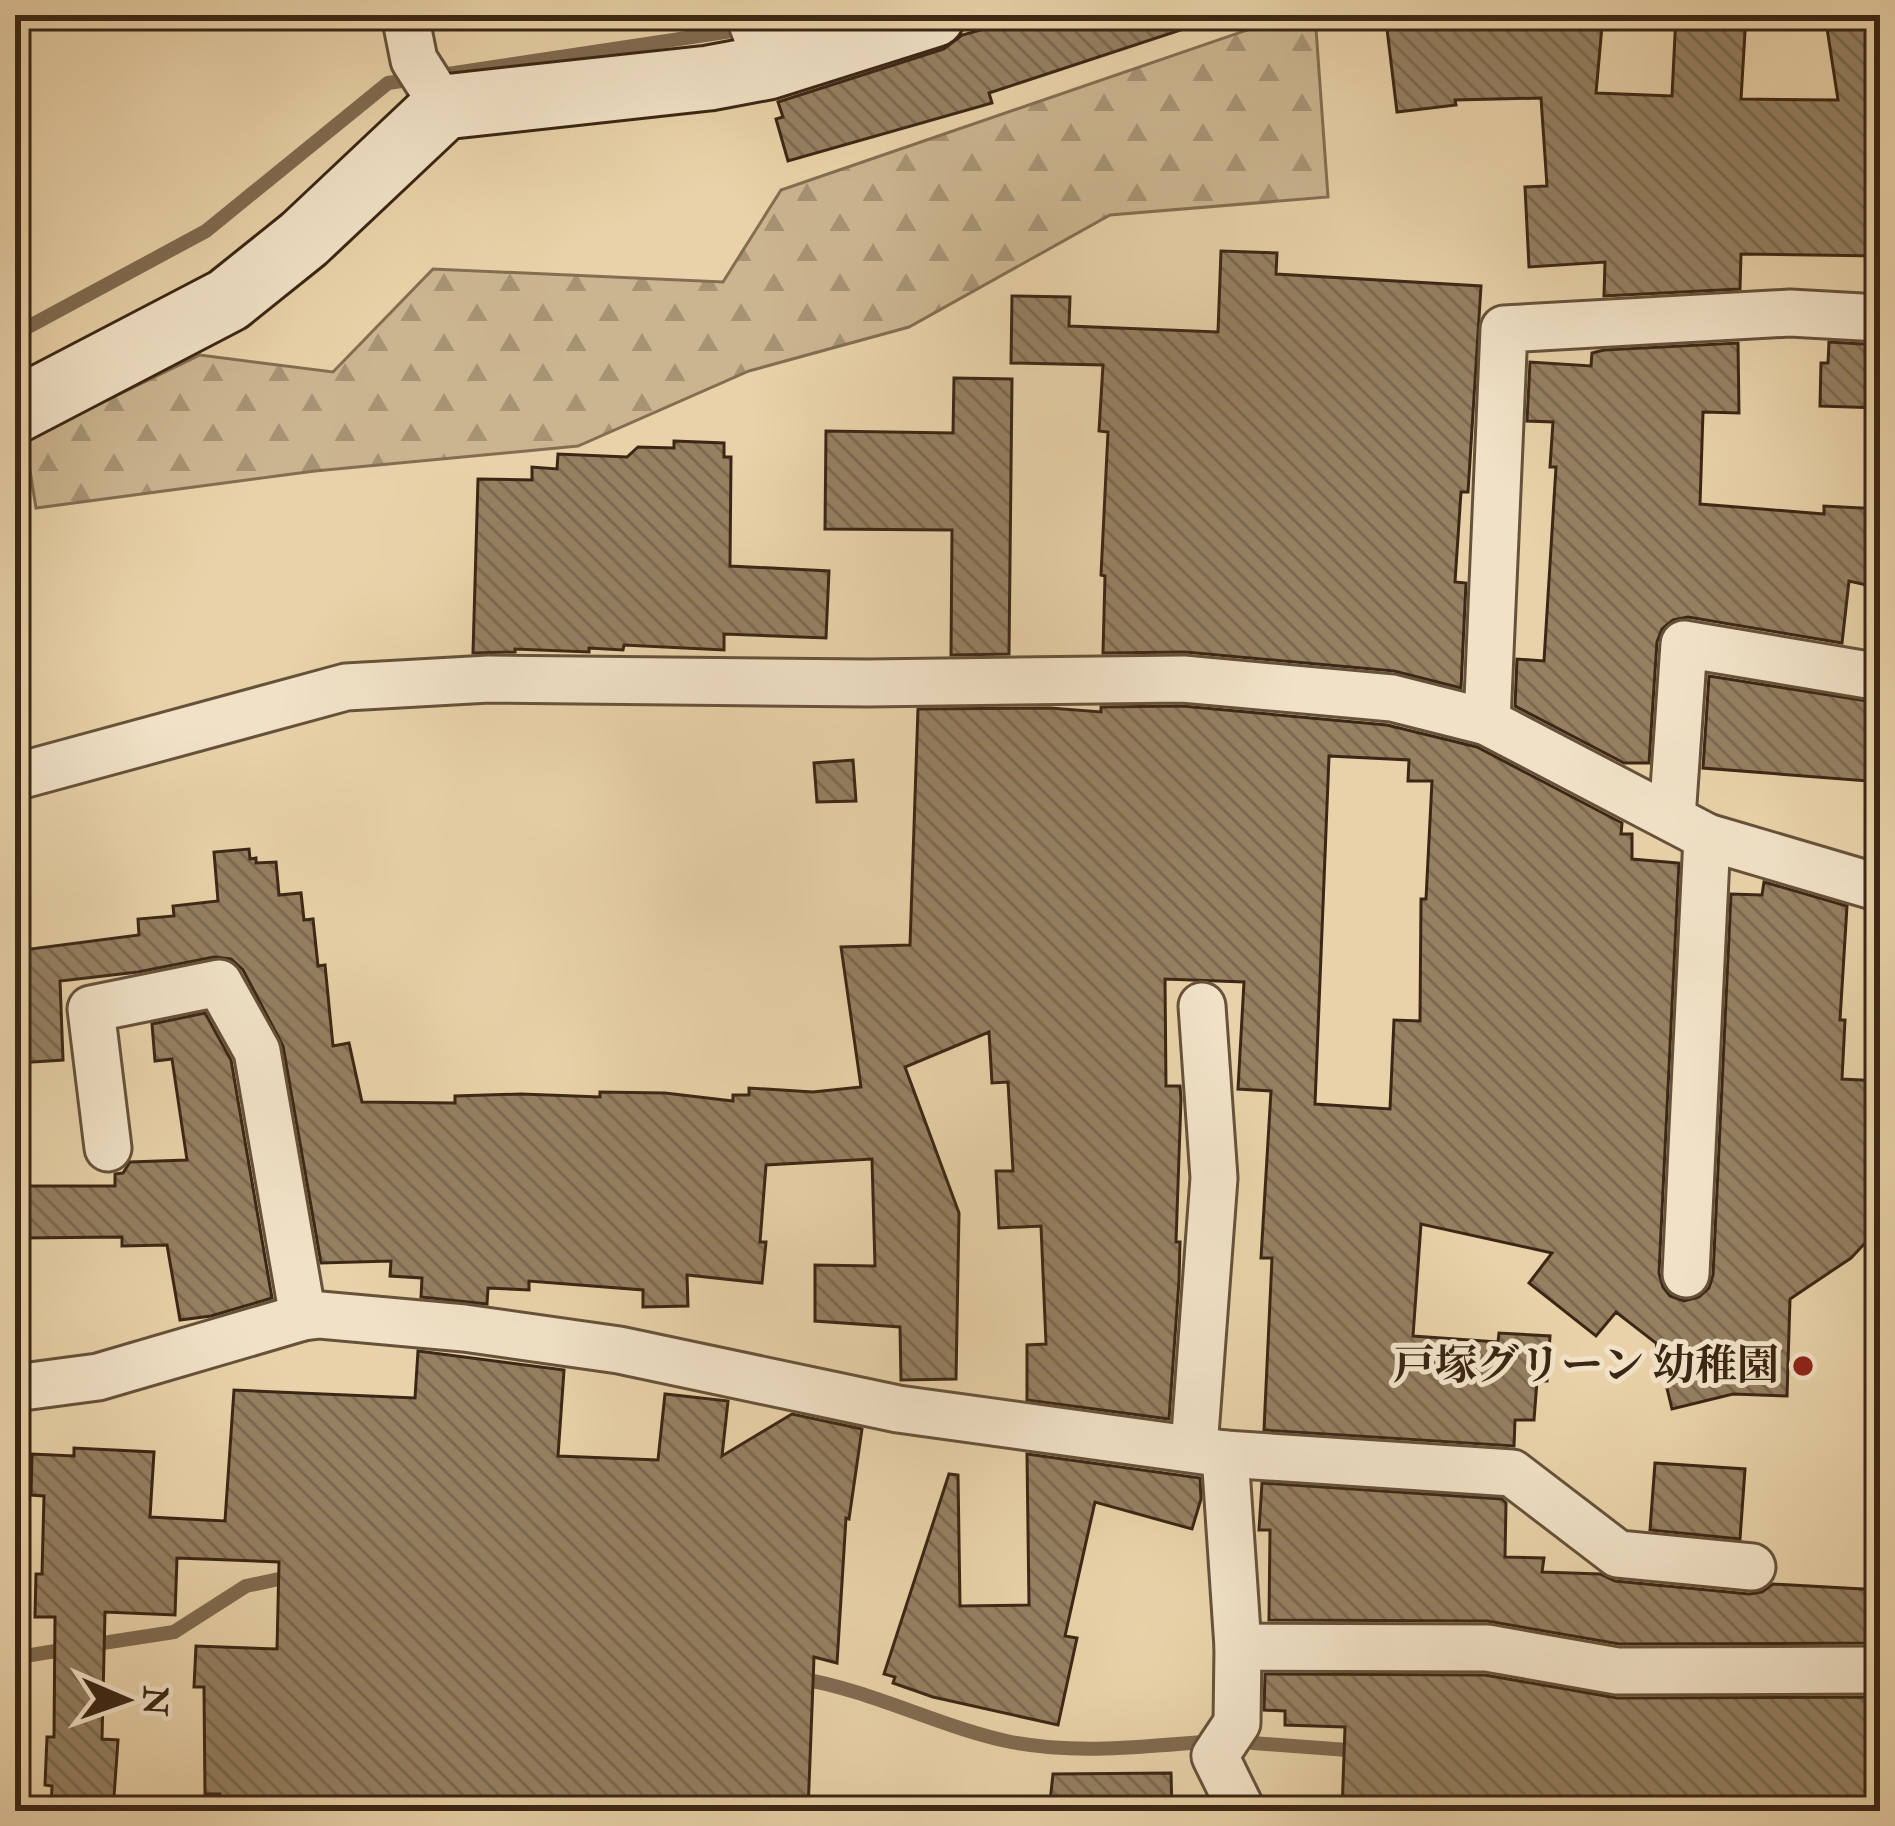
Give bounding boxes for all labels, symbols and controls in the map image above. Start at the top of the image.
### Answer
place label: 戸塚グリーン 幼稚園 [1393,1340,1779,1392]
marker: 戸塚グリーン 幼稚園 [1790,1353,1816,1379]
north arrow [66,1640,186,1760]
text: N [133,1685,176,1717]

